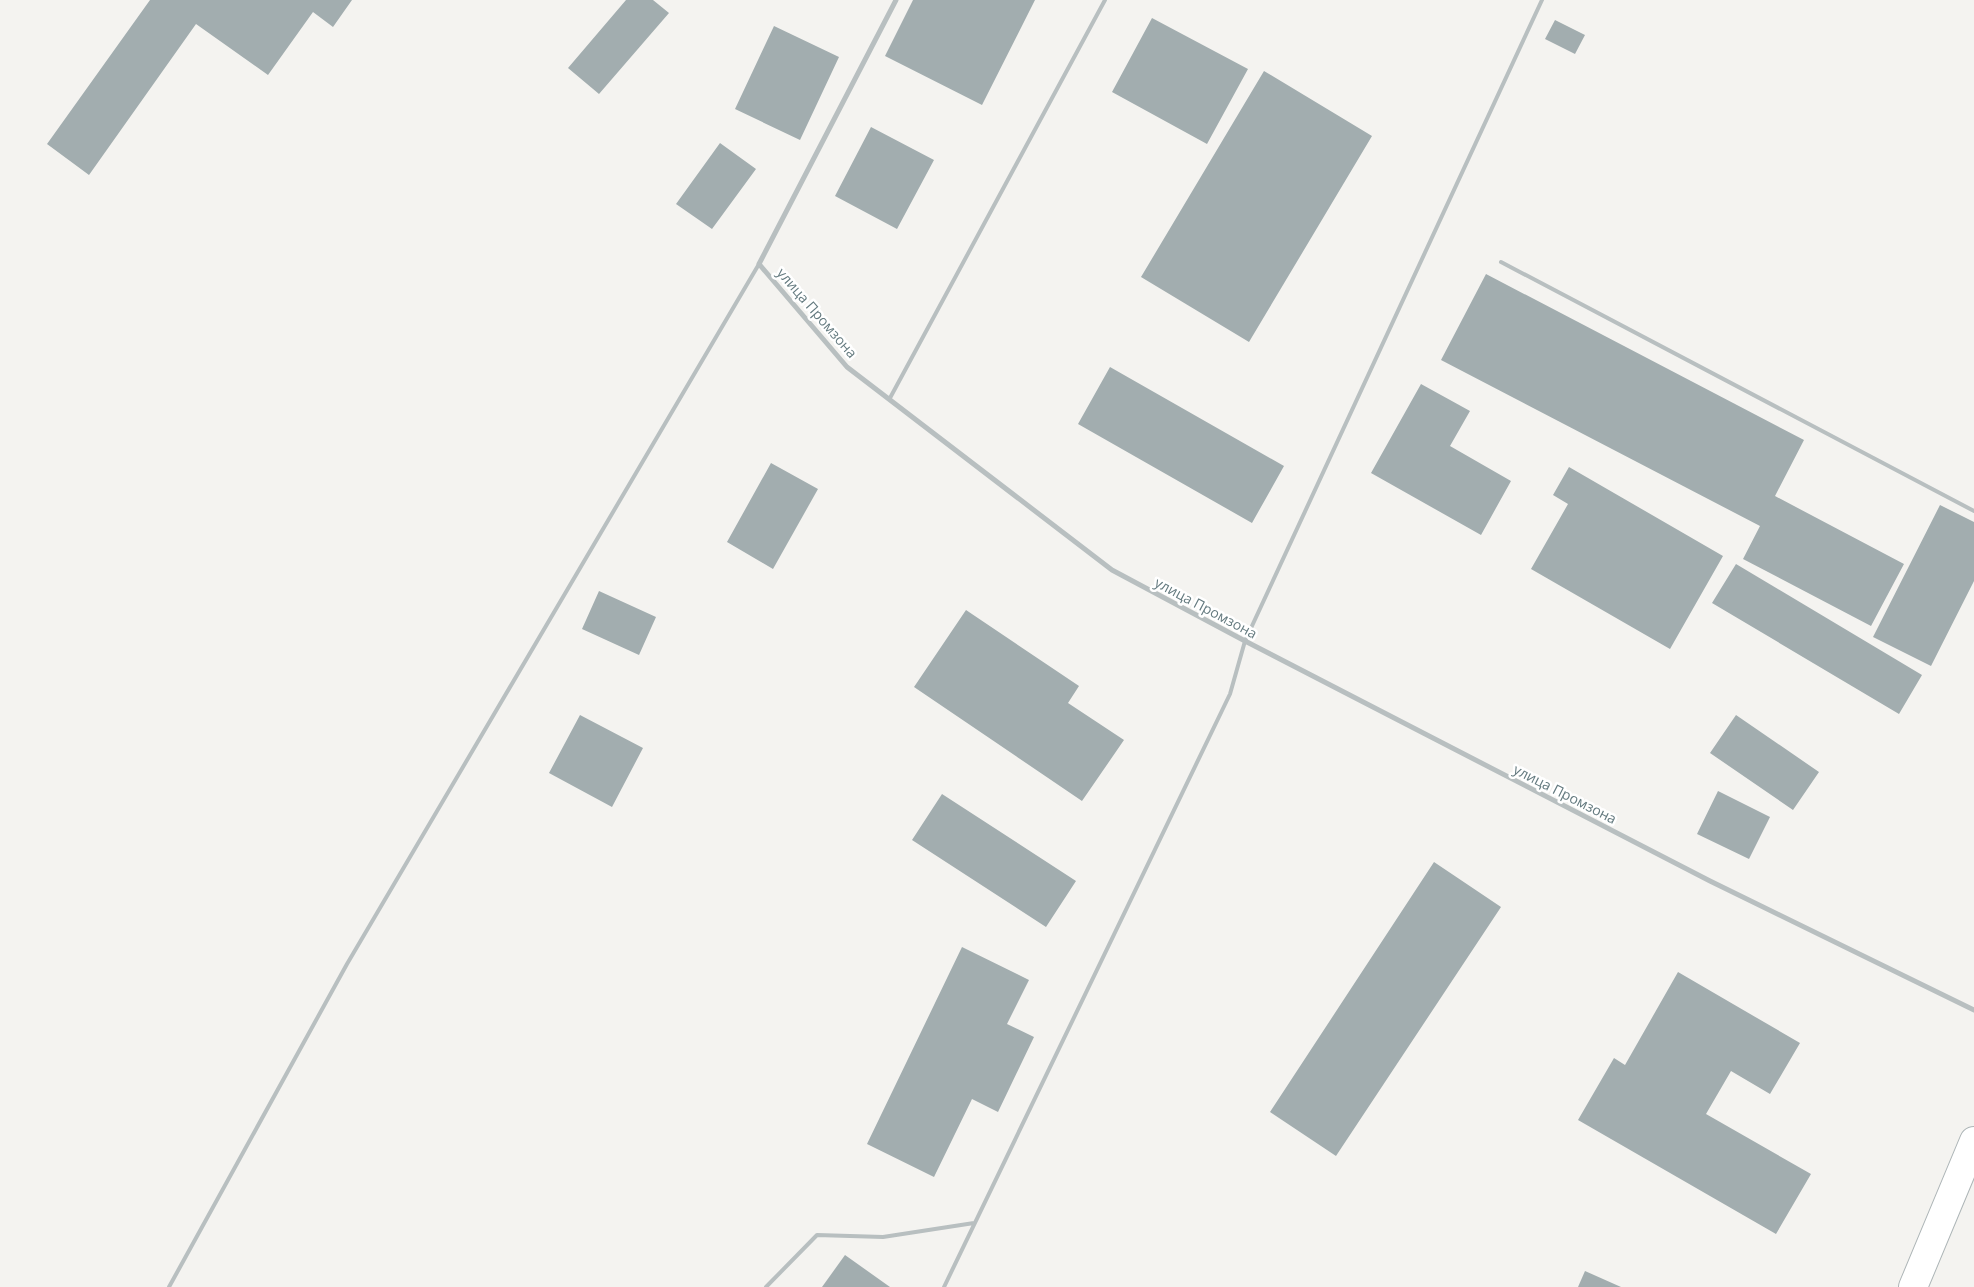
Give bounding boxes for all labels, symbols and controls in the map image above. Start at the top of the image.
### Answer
street label: улица Промзона [773,264,862,362]
street label: улица Промзона [1152,573,1261,643]
street label: улица Промзона [1510,759,1620,828]

